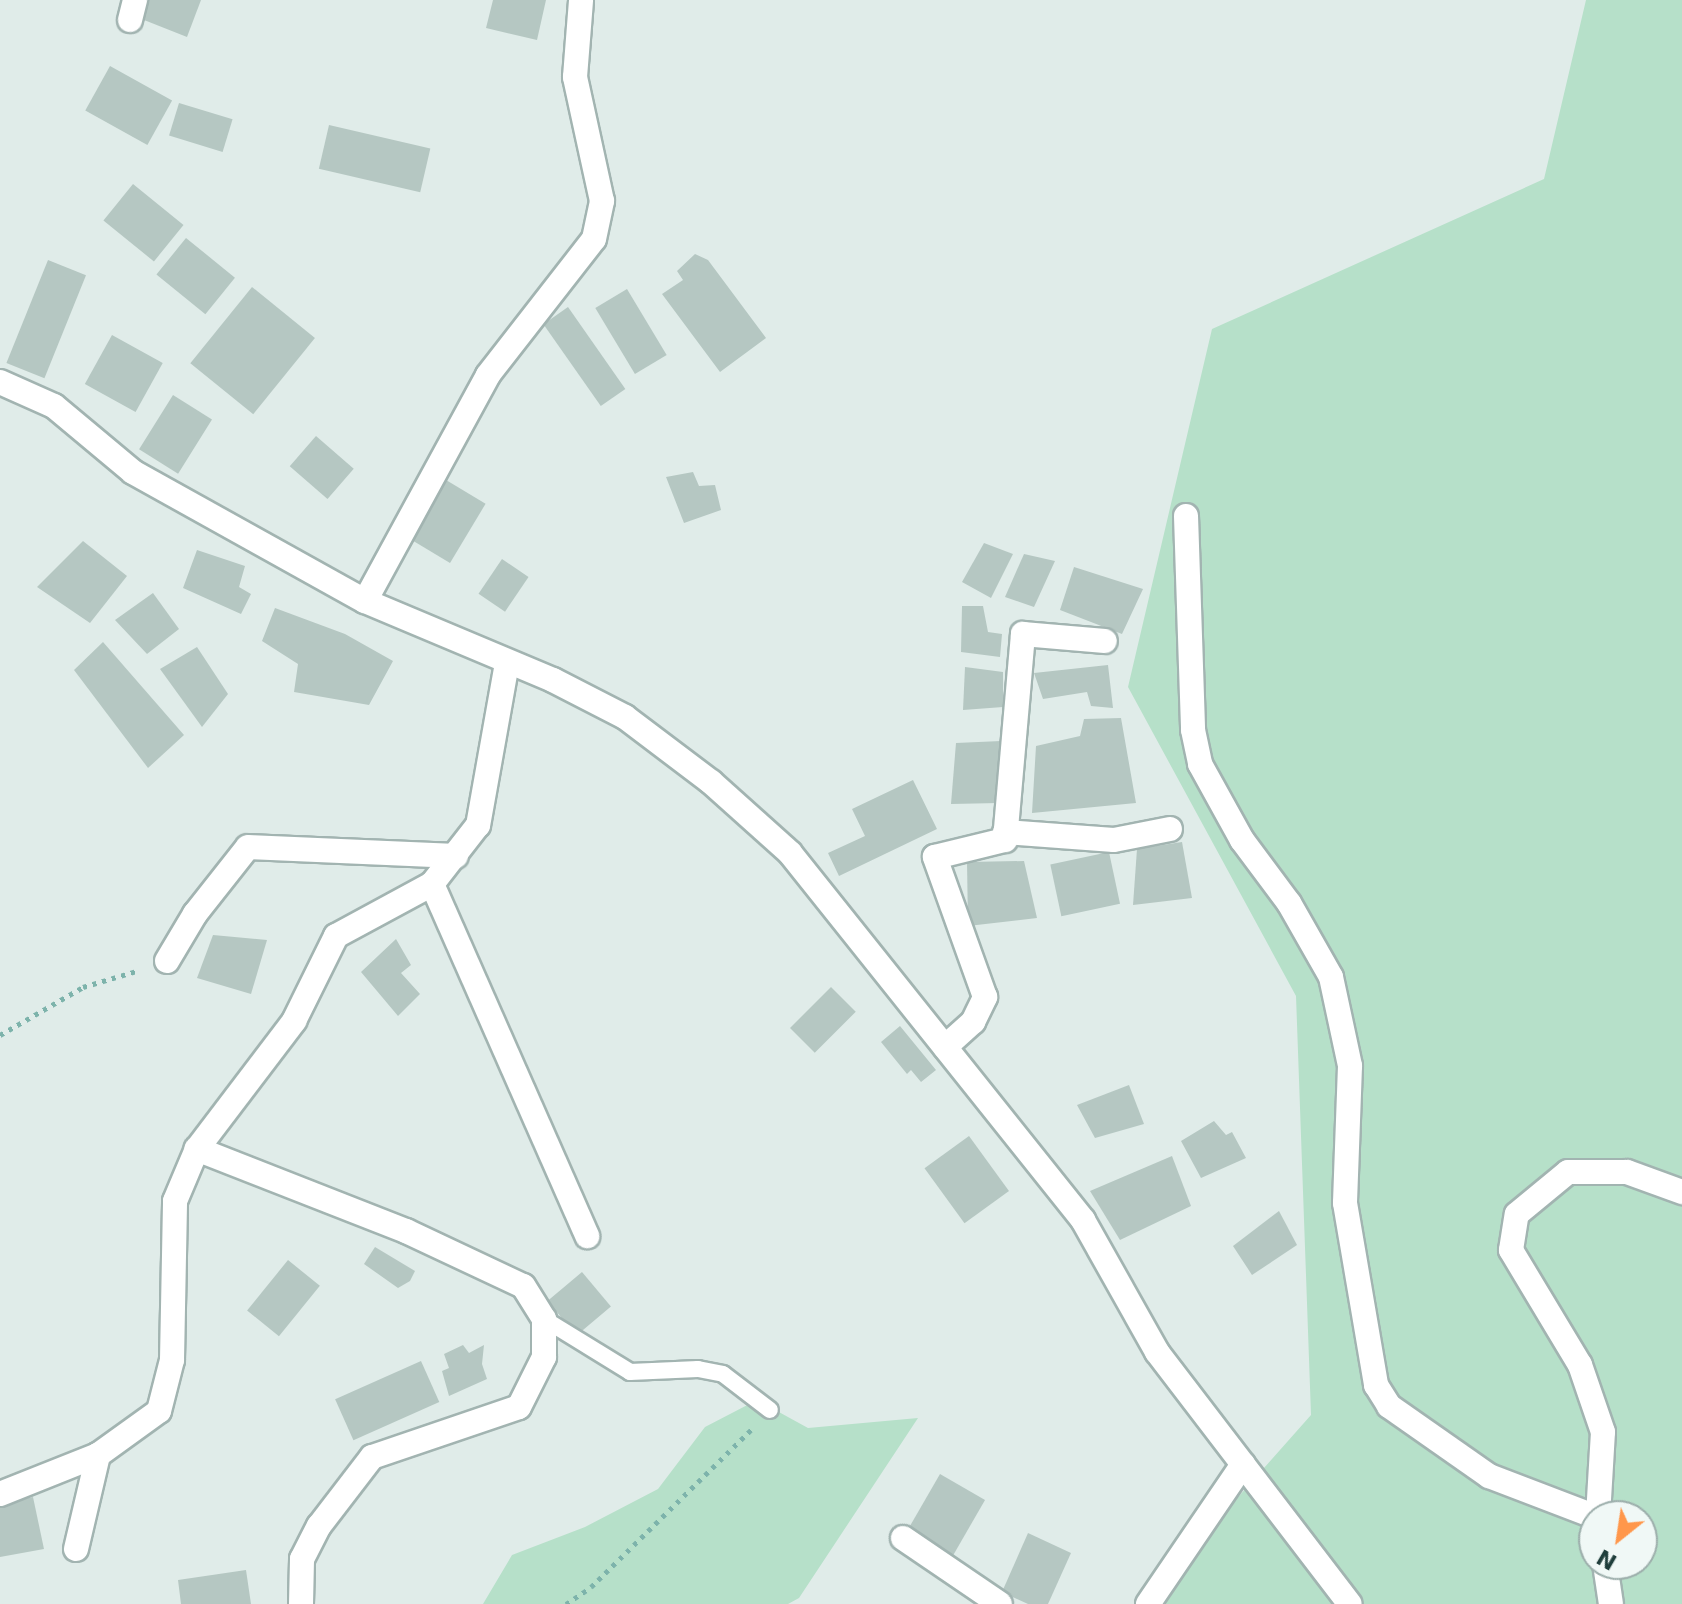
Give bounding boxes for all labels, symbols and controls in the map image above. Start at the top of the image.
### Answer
north arrow [1578,1500,1658,1580]
text: N [1593,1544,1621,1575]

